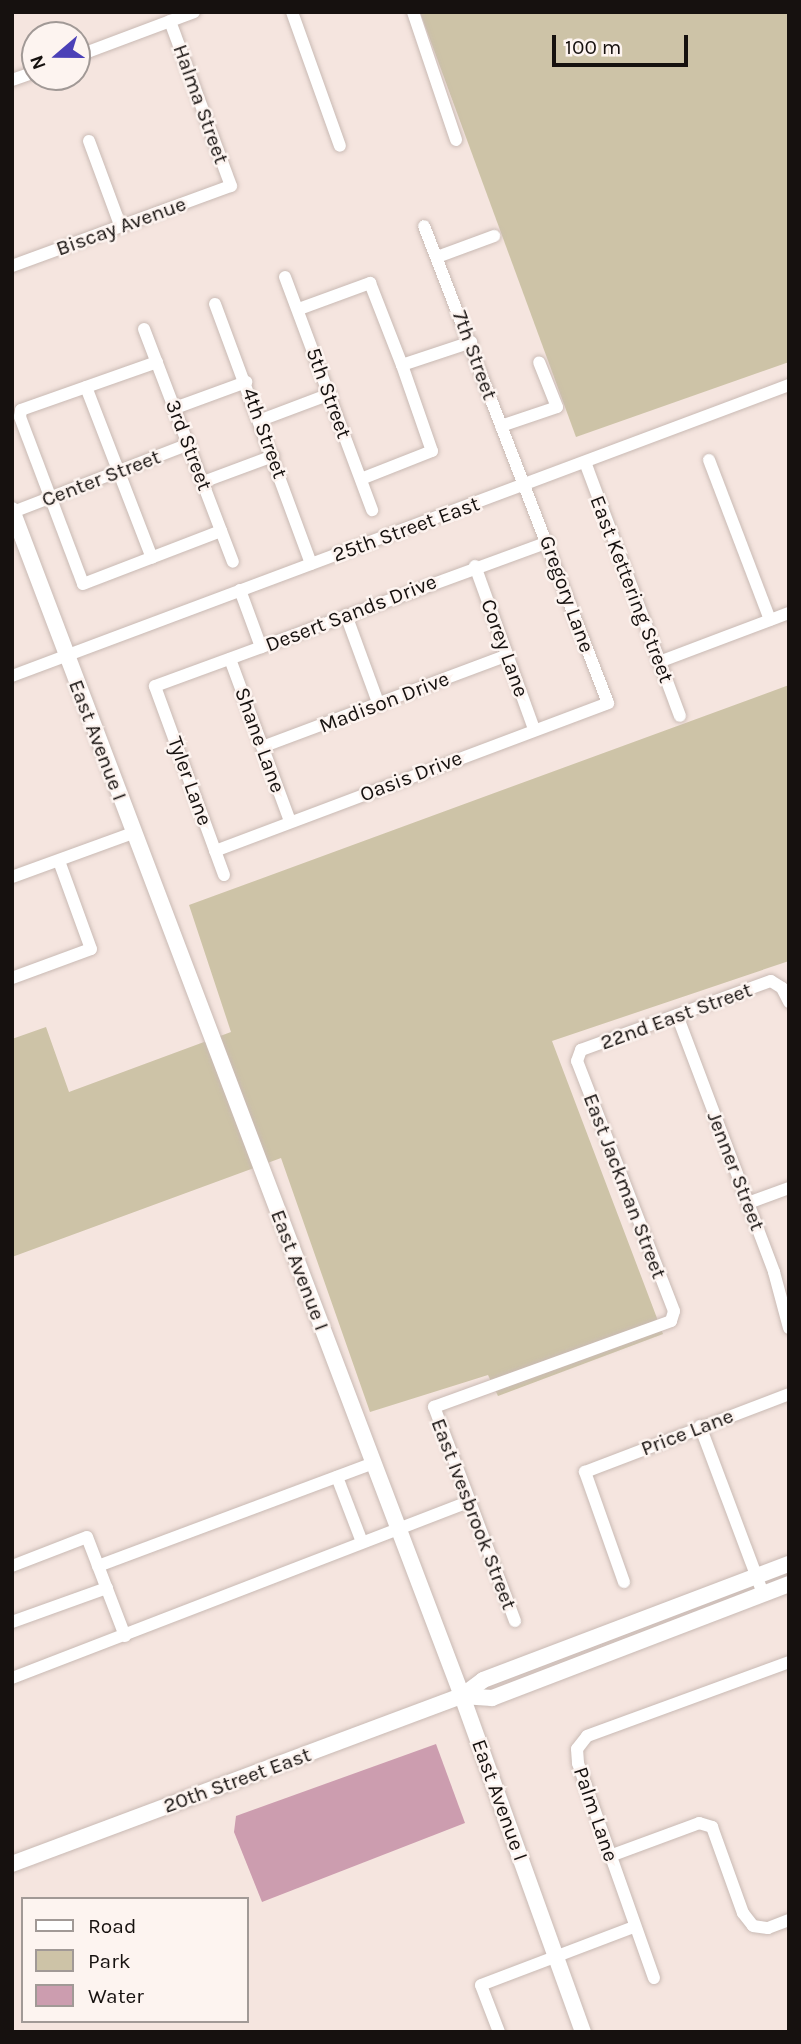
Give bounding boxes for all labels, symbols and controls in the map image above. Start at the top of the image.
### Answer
north arrow [21,21,91,91]
scale bar [556,21,692,65]
text: 100 m [565,35,622,59]
street label: Halma Street [168,41,234,167]
text: N [25,52,51,73]
street label: Biscay Avenue [53,191,189,261]
street label: 7th Street [447,307,503,403]
street label: 5th Street [301,344,357,442]
street label: 4th Street [237,384,293,482]
street label: 3rd Street [160,396,218,494]
street label: Center Street [38,444,164,512]
street label: 25th Street East [329,491,483,567]
street label: East Kettering Street [585,492,679,686]
street label: Gregory Lane [534,532,600,656]
street label: Desert Sands Drive [262,569,440,657]
street label: Corey Lane [476,596,534,700]
street label: Madison Drive [315,666,453,738]
street label: East Avenue I [63,676,133,804]
street label: Shane Lane [229,684,291,796]
street label: Tyler Lane [162,733,218,829]
street label: Oasis Drive [356,745,466,807]
street label: 22nd East Street [597,977,755,1055]
street label: East Jackman Street [578,1090,672,1282]
street label: Jenner Street [702,1108,770,1234]
street label: East Avenue I [265,1206,335,1334]
street label: Price Lane [637,1403,737,1461]
street label: East Ivesbrook Street [426,1415,522,1613]
street label: East Avenue I [466,1736,534,1864]
street label: 20th Street East [160,1742,314,1818]
street label: Palm Lane [568,1763,624,1865]
legend [21,1897,248,2023]
text: Road [88,1914,136,1938]
text: Park [88,1949,131,1973]
text: Water [88,1984,144,2008]

